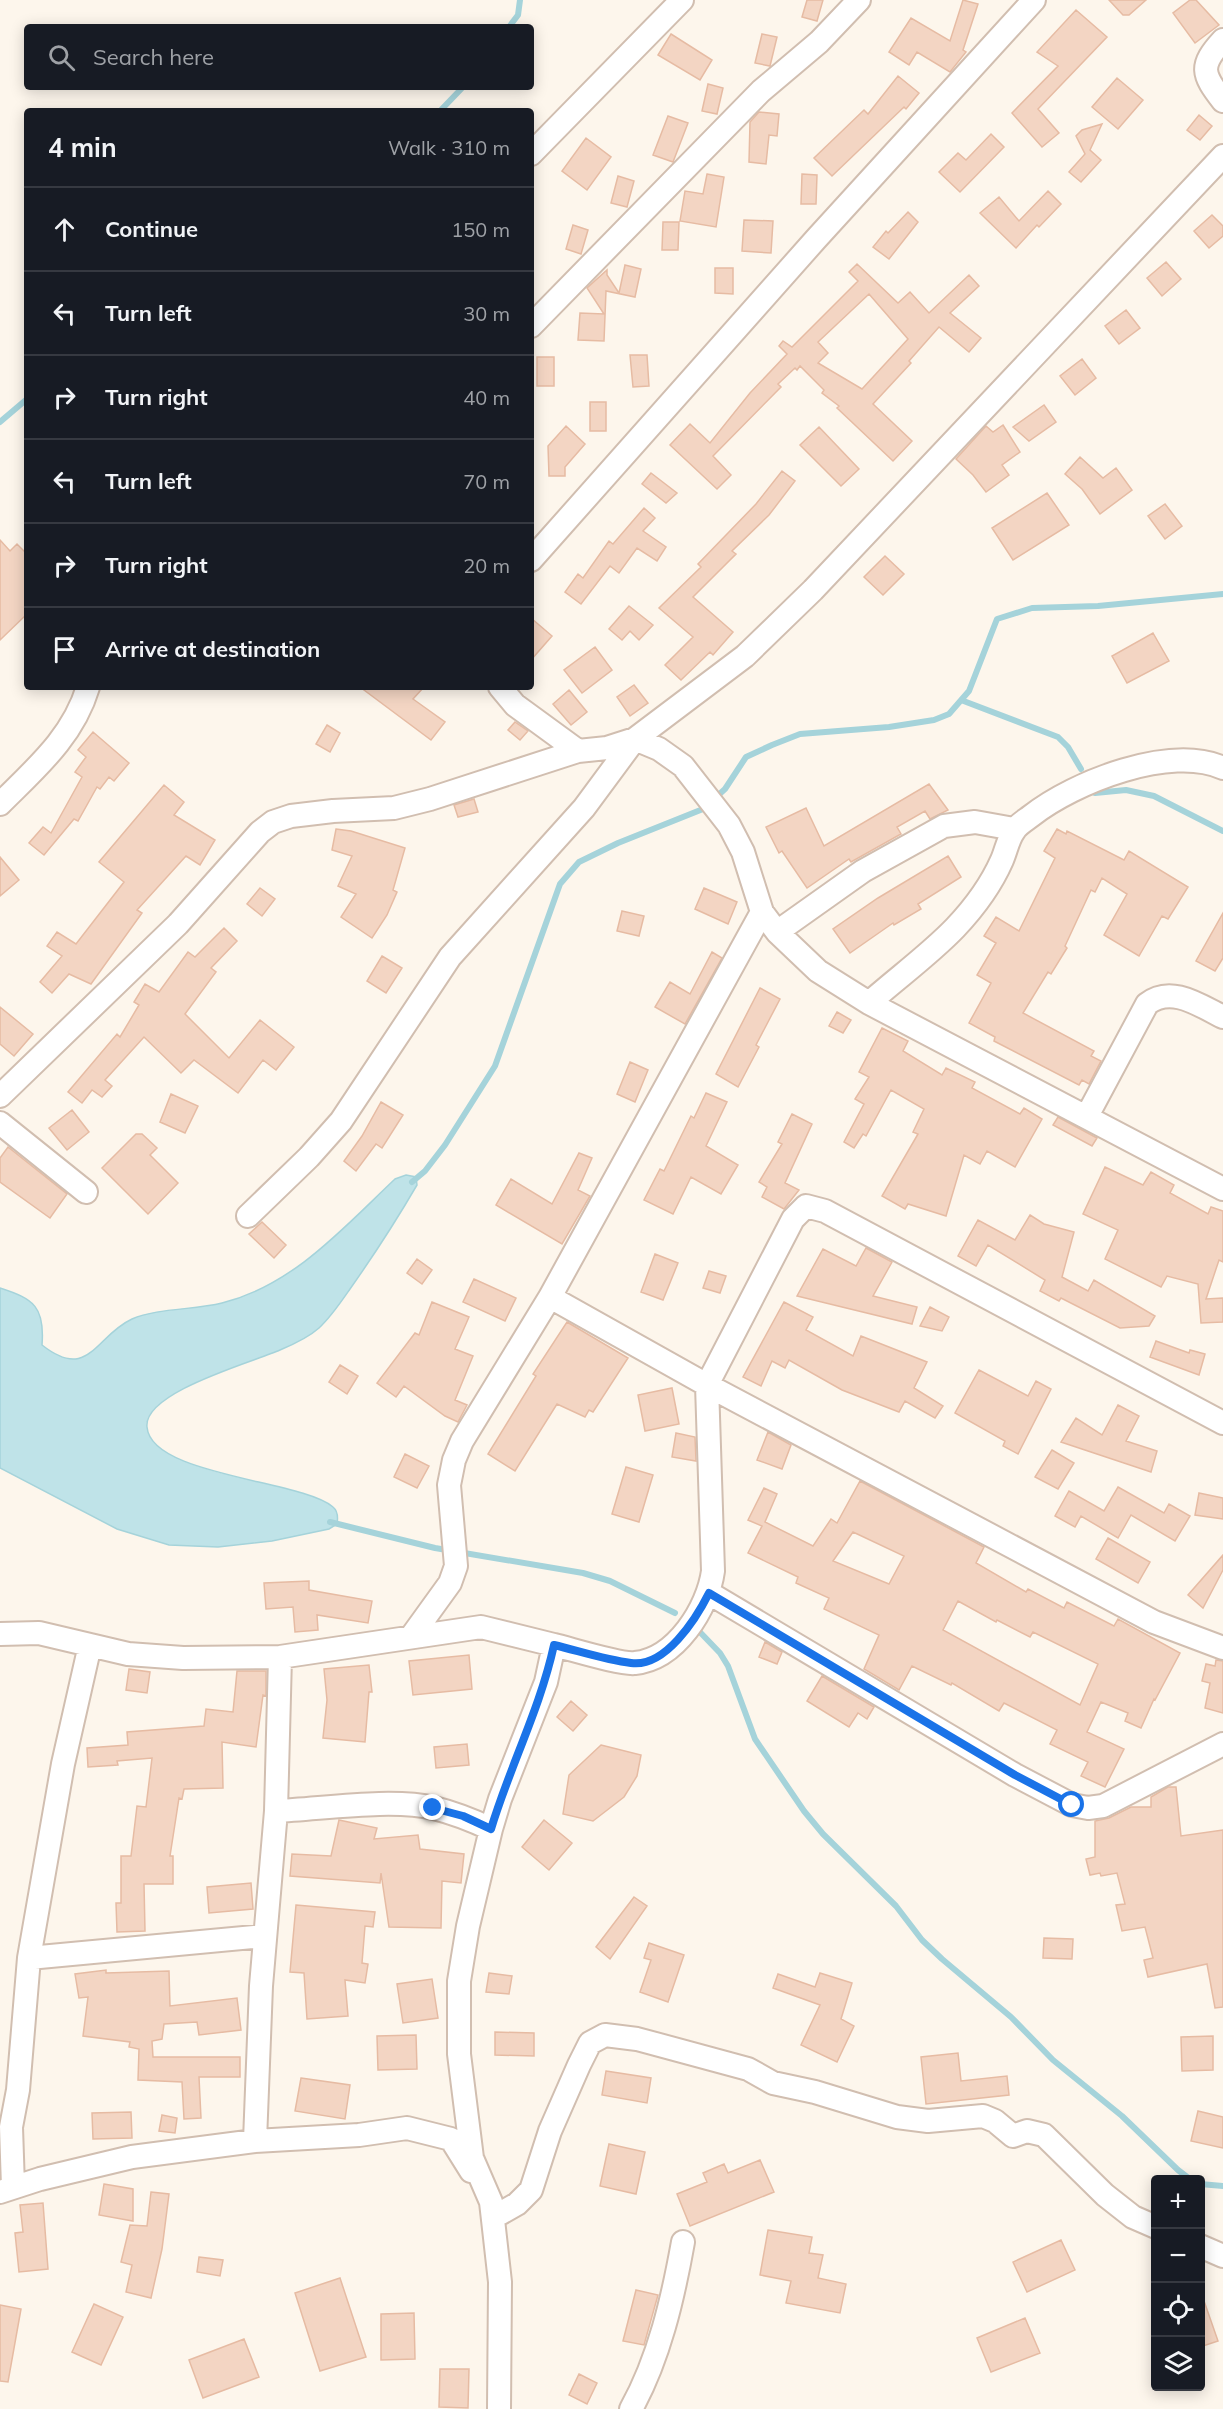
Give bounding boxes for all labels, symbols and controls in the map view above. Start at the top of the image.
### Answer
search box [24,24,534,90]
icon: search [45,41,78,74]
text: Search here [93,43,214,71]
text: 4 min [48,131,117,164]
text: Walk · 310 m [388,135,510,160]
icon: ahead [48,213,81,246]
text: Continue [105,215,198,243]
text: 150 m [451,217,510,242]
icon: left [48,297,81,330]
text: Turn left [105,299,192,327]
text: 30 m [463,301,510,326]
icon: right [48,381,81,414]
text: Turn right [105,383,208,411]
text: 40 m [463,385,510,410]
icon: left [48,465,81,498]
text: Turn left [105,467,192,495]
text: 70 m [463,469,510,494]
icon: right [48,549,81,582]
text: Turn right [105,551,208,579]
text: 20 m [463,553,510,578]
icon: arrive [48,633,81,666]
text: Arrive at destination [105,635,320,663]
route start [1058,1791,1084,1817]
route end [419,1794,445,1820]
map controls [1151,2175,1205,2391]
button: + [1151,2175,1205,2229]
button: − [1151,2229,1205,2283]
button: locate [1151,2283,1205,2337]
button: layers [1151,2337,1205,2391]

